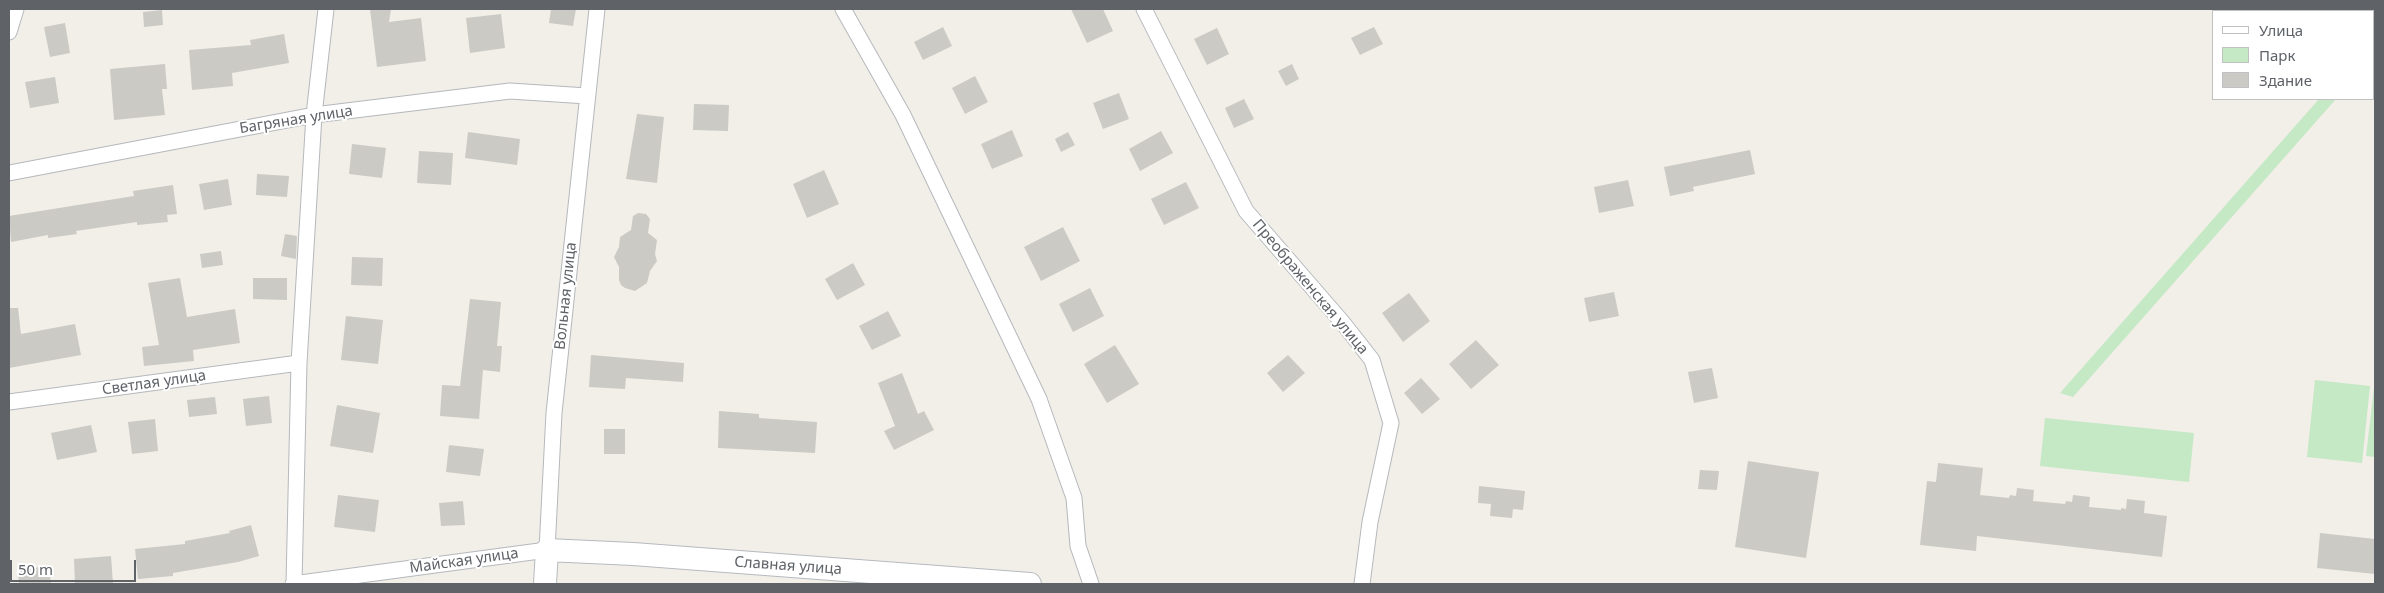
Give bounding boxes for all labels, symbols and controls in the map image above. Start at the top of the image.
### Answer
legend [2212,10,2374,100]
text: Улица [2259,20,2303,40]
text: Парк [2259,45,2295,65]
text: Здание [2259,70,2312,90]
street label: Багряная улица [238,102,354,138]
street label: Преображенская улица [1248,216,1372,358]
street label: Вольная улица [551,241,581,351]
street label: Светлая улица [101,367,207,399]
street label: Майская улица [408,544,520,578]
scale bar [12,550,139,582]
street label: Славная улица [734,553,842,579]
text: 50 m [18,559,53,579]

